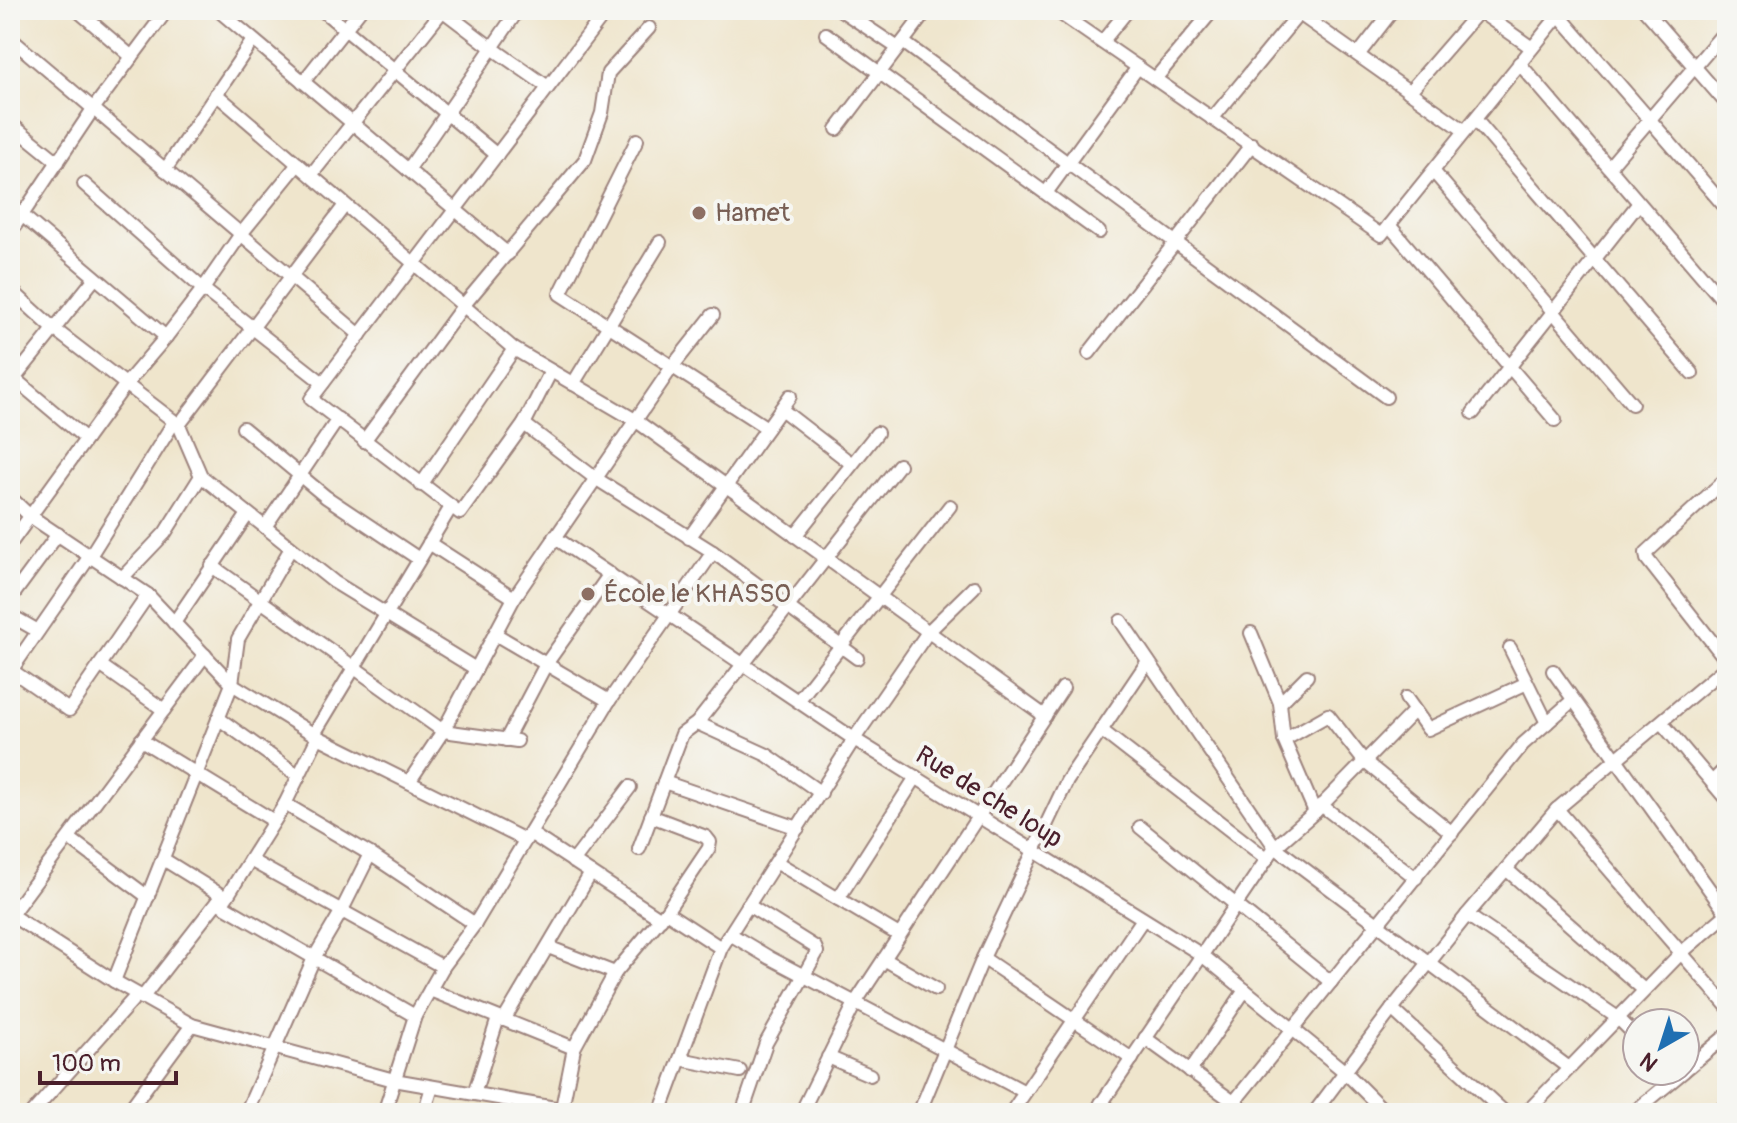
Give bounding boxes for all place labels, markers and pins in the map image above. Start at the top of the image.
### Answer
place label: Hamet [715,197,790,229]
marker: Hamet [690,204,708,222]
place label: École le KHASSO [604,578,791,610]
marker: École le KHASSO [579,585,597,603]

